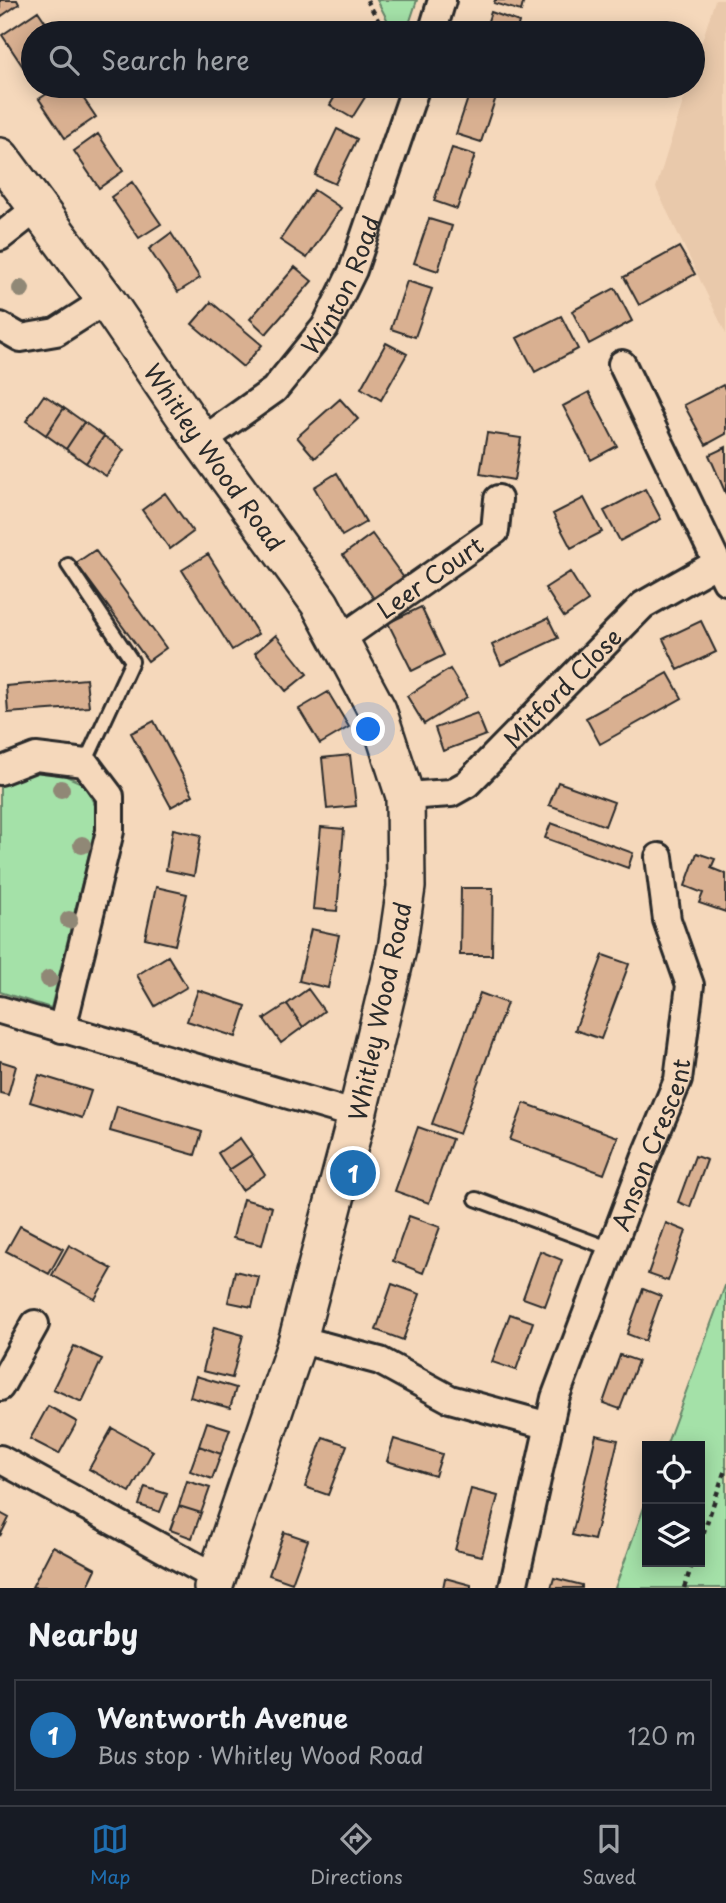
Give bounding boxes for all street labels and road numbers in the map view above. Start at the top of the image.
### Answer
street label: Winton Road [292,211,388,362]
street label: Whitley Wood Road [136,356,294,558]
street label: Leer Court [369,527,491,627]
street label: Mitford Close [495,619,630,756]
street label: Whitley Wood Road [338,898,420,1124]
street label: Anson Crescent [602,1056,699,1235]

